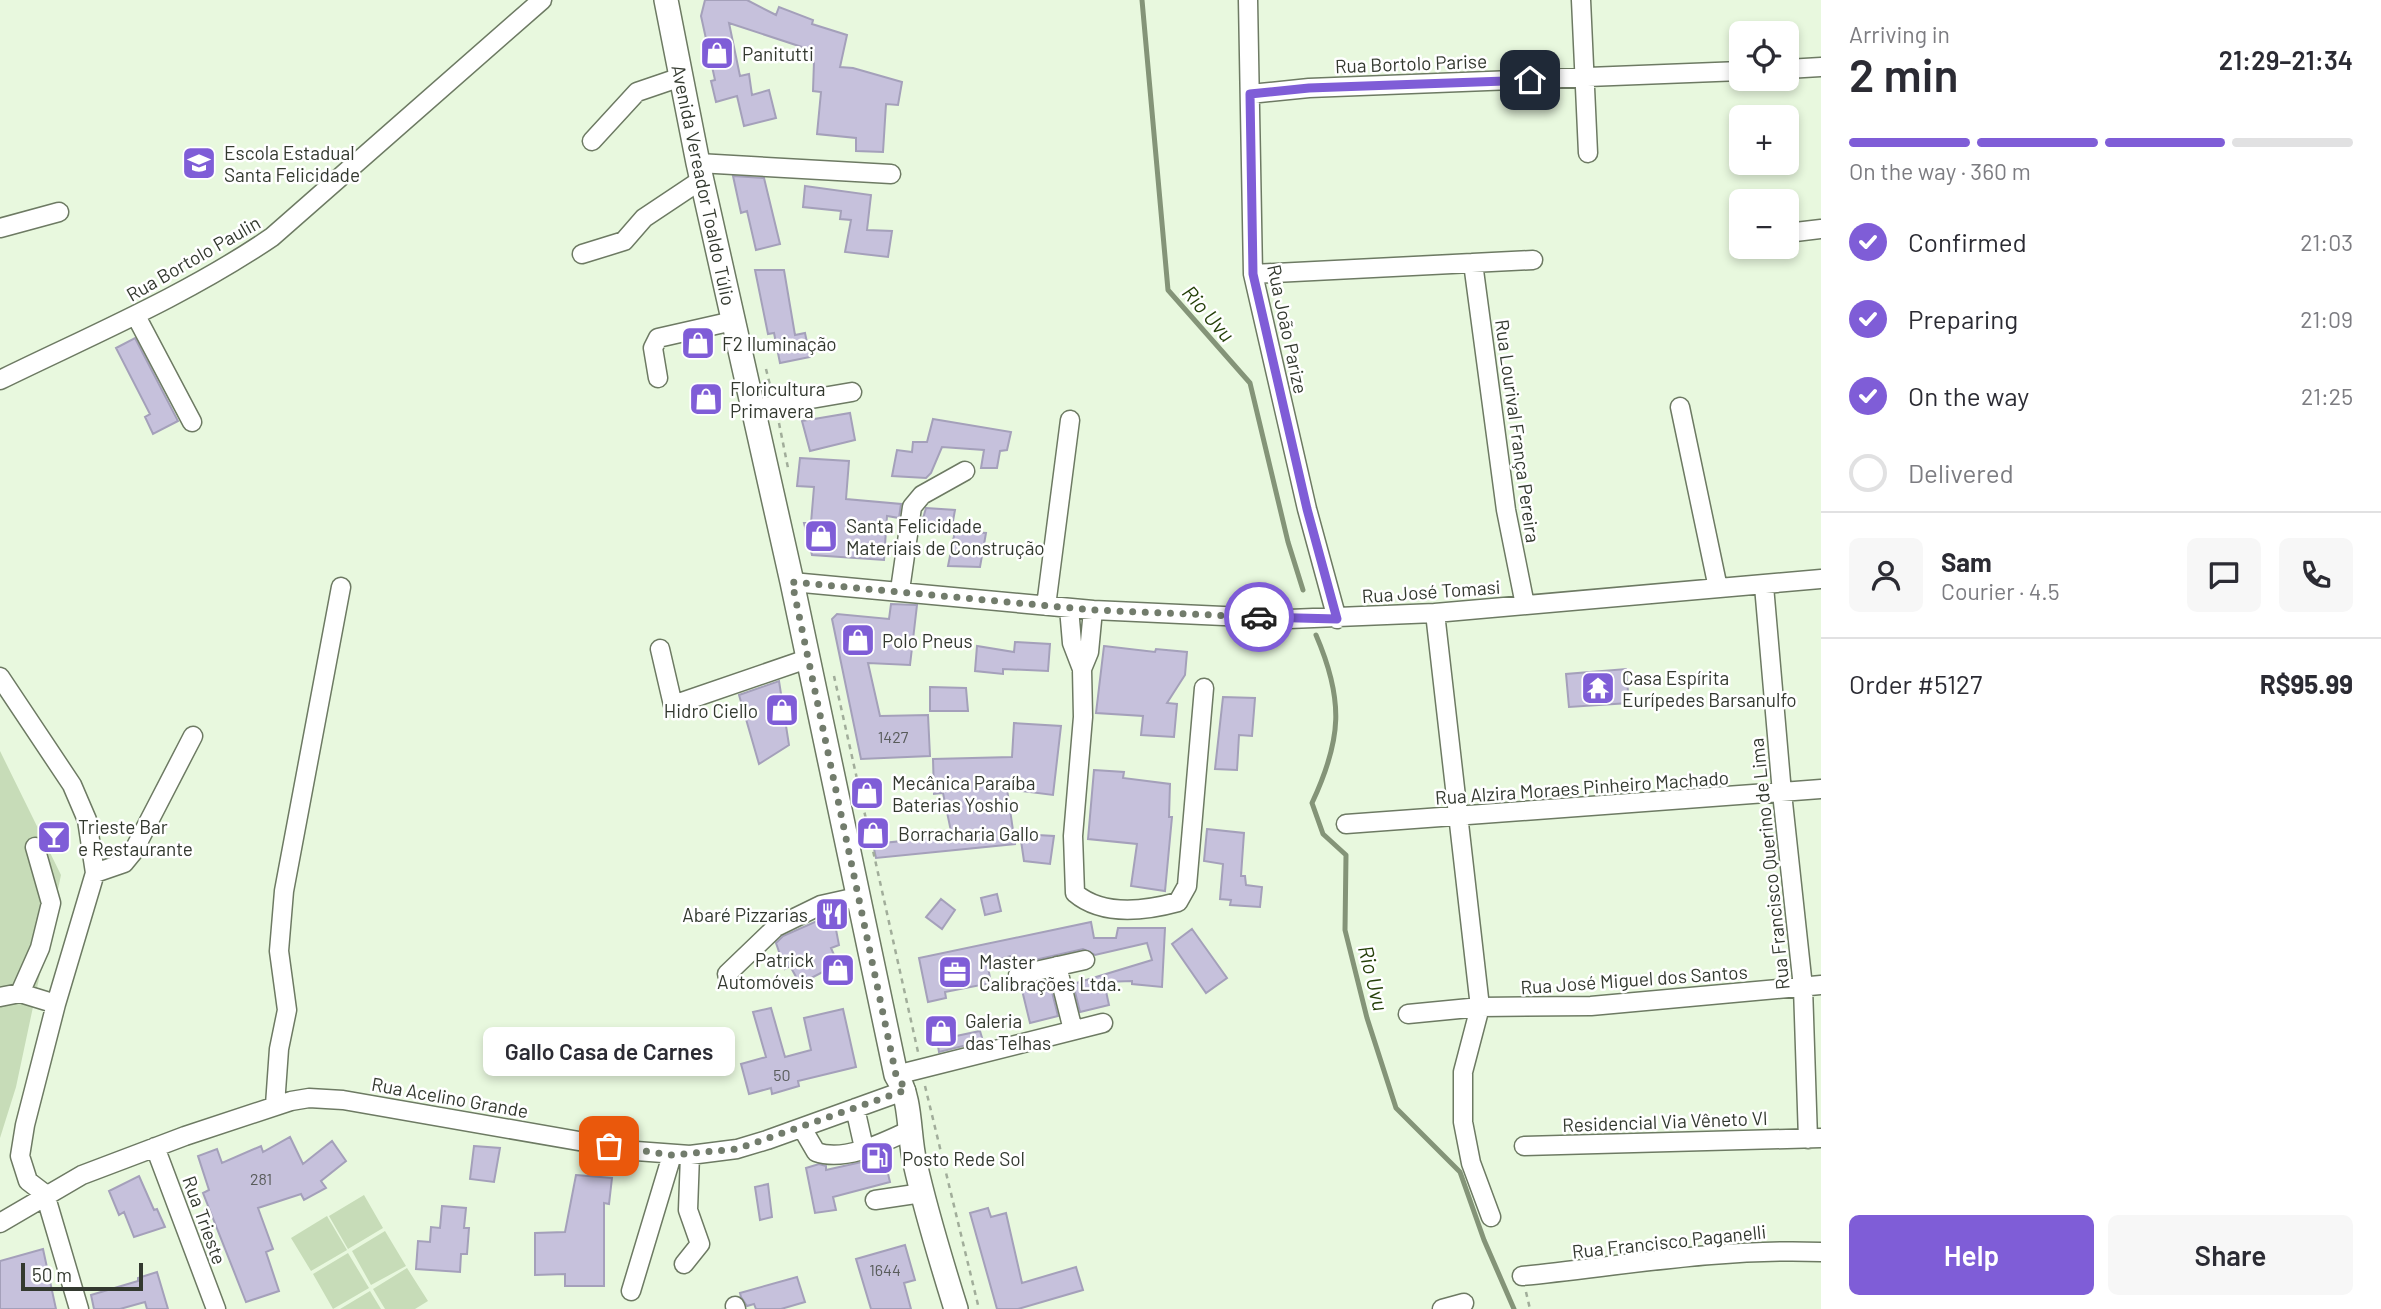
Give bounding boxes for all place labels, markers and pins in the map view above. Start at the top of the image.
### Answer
shop icon: Panitutti [698,34,736,72]
place label: Panitutti [742,42,814,65]
pin [1500,50,1560,110]
place label: Escola Estadual Santa Felicidade [224,141,360,186]
school or university icon: Escola Estadual Santa Felicidade [180,144,218,182]
shop icon: F2 Iluminação [679,324,717,362]
place label: F2 Iluminação [722,332,837,355]
place label: Floricultura Primavera [730,377,825,422]
shop icon: Floricultura Primavera [687,380,725,418]
place label: Santa Felicidade Materiais de Construção [846,514,1045,559]
shop icon: Santa Felicidade Materiais de Construção [802,517,840,555]
shop icon: Polo Pneus [839,621,877,659]
place label: Polo Pneus [882,629,973,652]
place label: Casa Espírita Eurípedes Barsanulfo [1622,666,1797,711]
temple icon: Casa Espírita Eurípedes Barsanulfo [1579,669,1617,707]
shop icon: Hidro Ciello [763,691,801,729]
place label: Hidro Ciello [664,699,758,722]
place label: Mecânica Paraíba Baterias Yoshio [892,771,1035,816]
shop icon: Mecânica Paraíba Baterias Yoshio [848,774,886,812]
shop icon: Borracharia Gallo [854,814,892,852]
place label: Trieste Bar e Restaurante [78,815,193,860]
bar icon: Trieste Bar e Restaurante [35,818,73,856]
place label: Borracharia Gallo [898,822,1039,845]
restaurant icon: Abaré Pizzarias [813,895,851,933]
place label: Abaré Pizzarias [682,903,808,926]
place label: Patrick Automóveis [717,948,814,993]
place label: Master Calibrações Ltda. [979,950,1122,995]
shop icon: Patrick Automóveis [819,951,857,989]
office icon: Master Calibrações Ltda. [936,953,974,991]
place label: Galeria das Telhas [965,1009,1051,1054]
shop icon: Galeria das Telhas [922,1012,960,1050]
callout: Gallo Casa de Carnes [483,1027,735,1076]
pin [579,1116,639,1176]
fuel station icon: Posto Rede Sol [858,1139,896,1177]
place label: Posto Rede Sol [902,1147,1025,1170]

